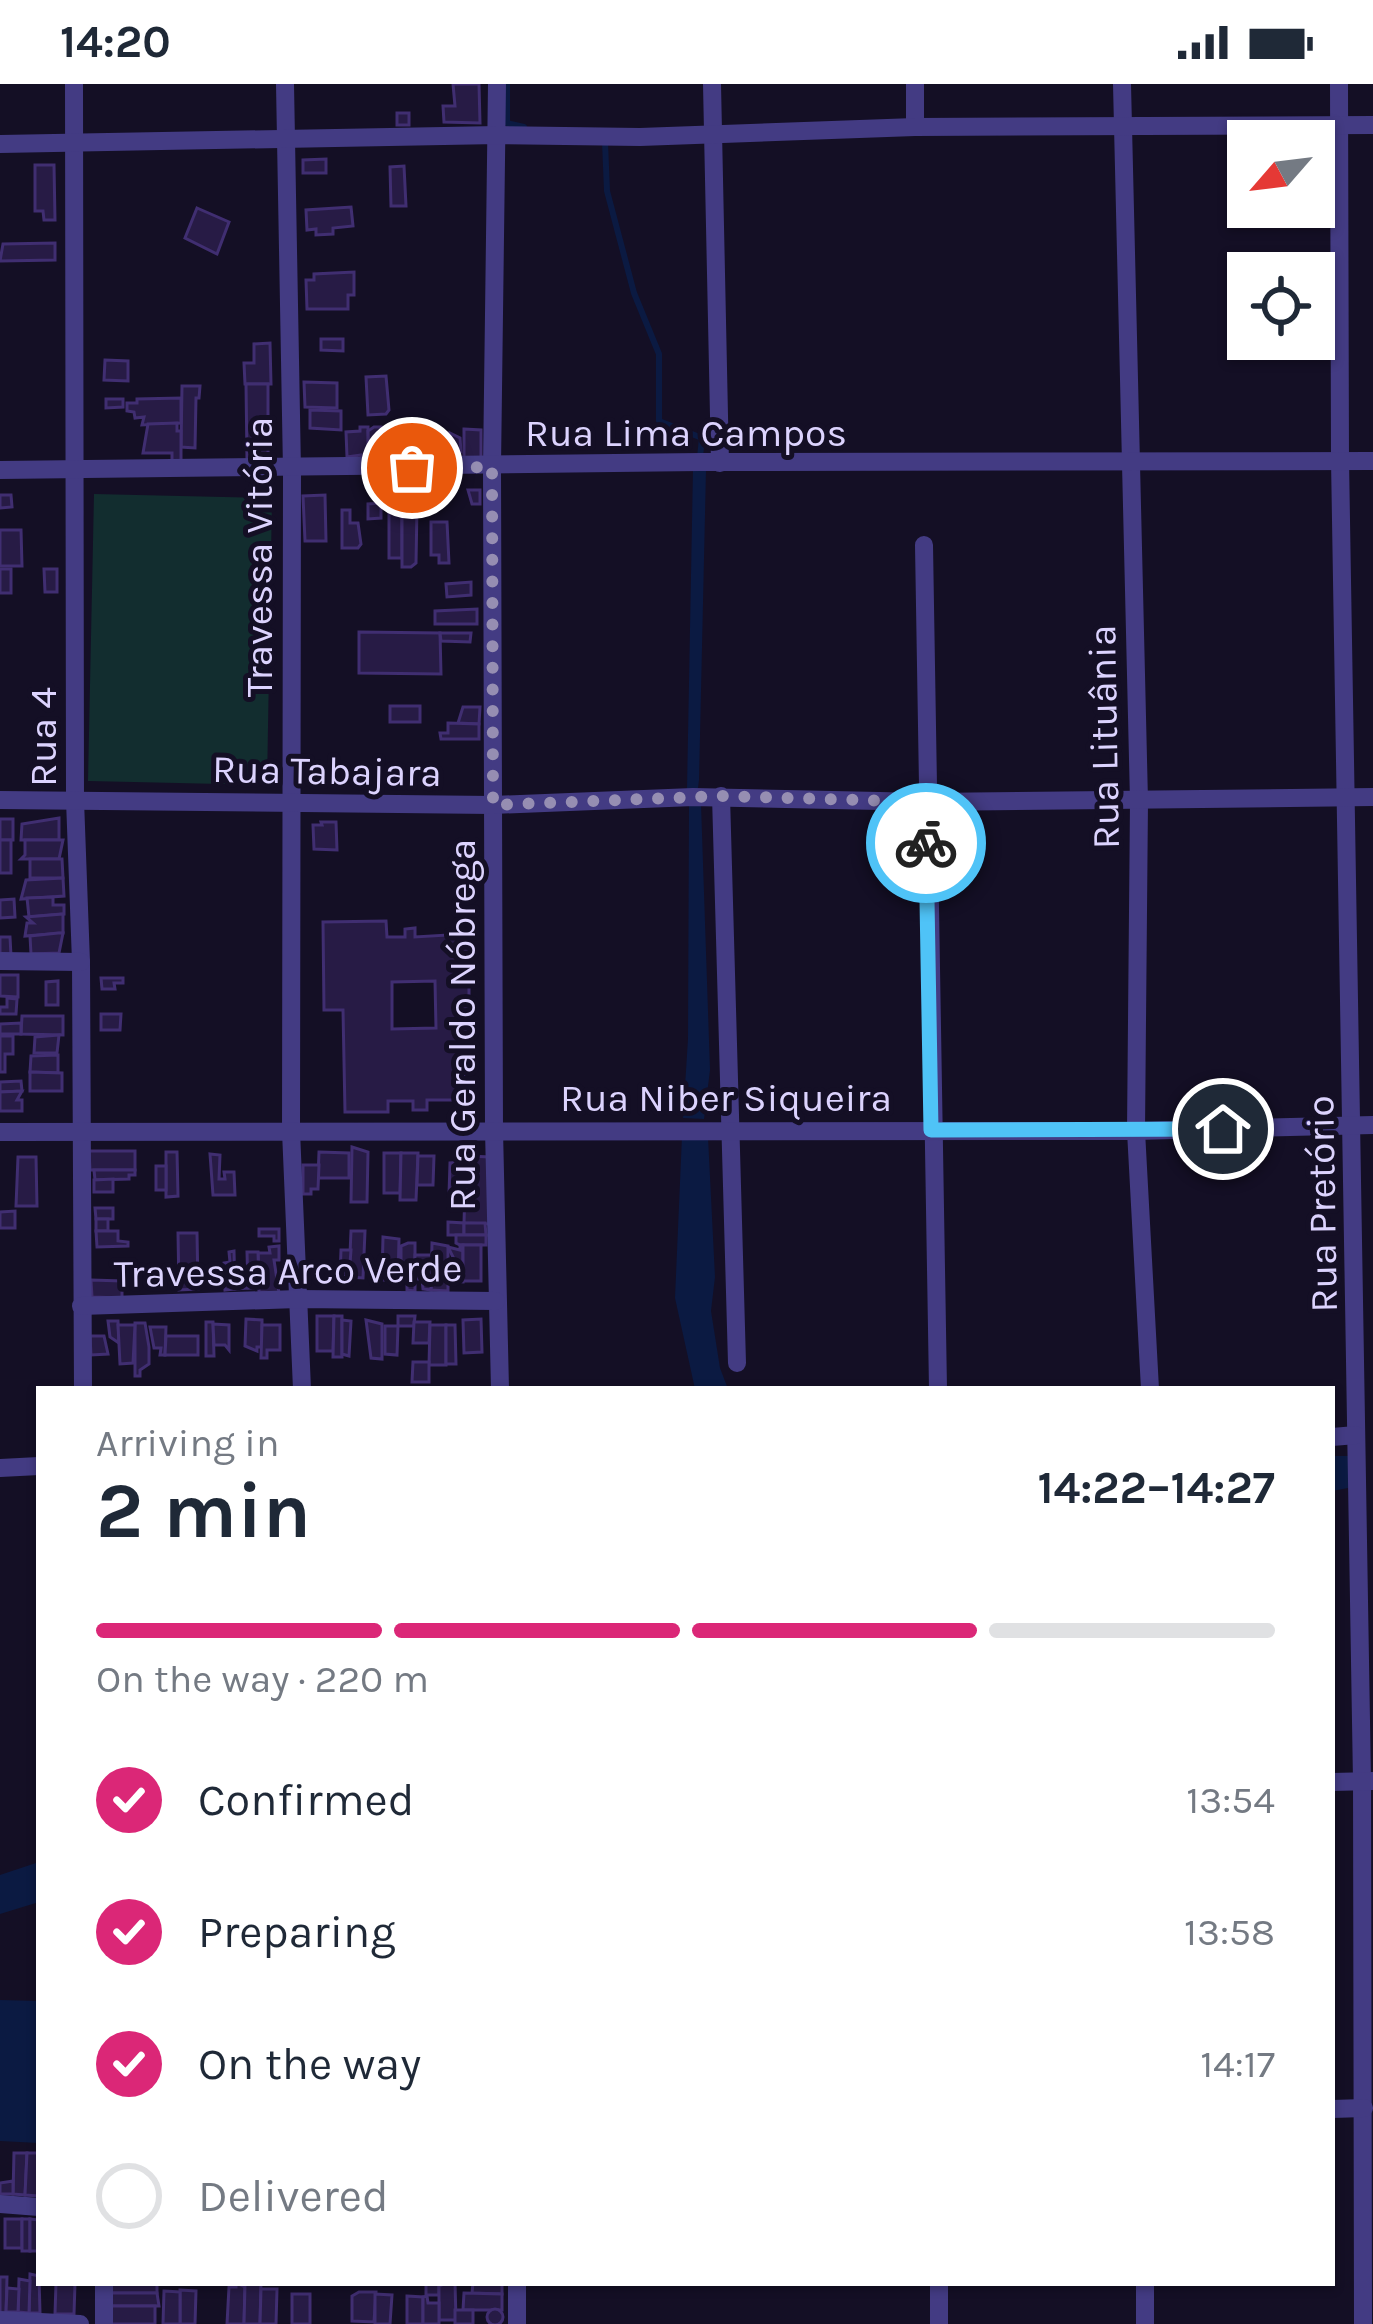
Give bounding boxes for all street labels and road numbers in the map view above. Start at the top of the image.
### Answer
street label: Rua Lima Campos [525,410,847,456]
street label: Travessa Vitória [236,417,282,697]
street label: Rua Lituânia [1079,624,1129,850]
street label: Rua 4 [20,687,66,787]
street label: Rua Tabajara [212,746,442,796]
street label: Rua Geraldo Nóbrega [439,839,485,1211]
street label: Rua Niber Siqueira [560,1075,892,1121]
street label: Rua Pretório [1297,1095,1347,1313]
street label: Travessa Arco Verde [113,1245,463,1297]

